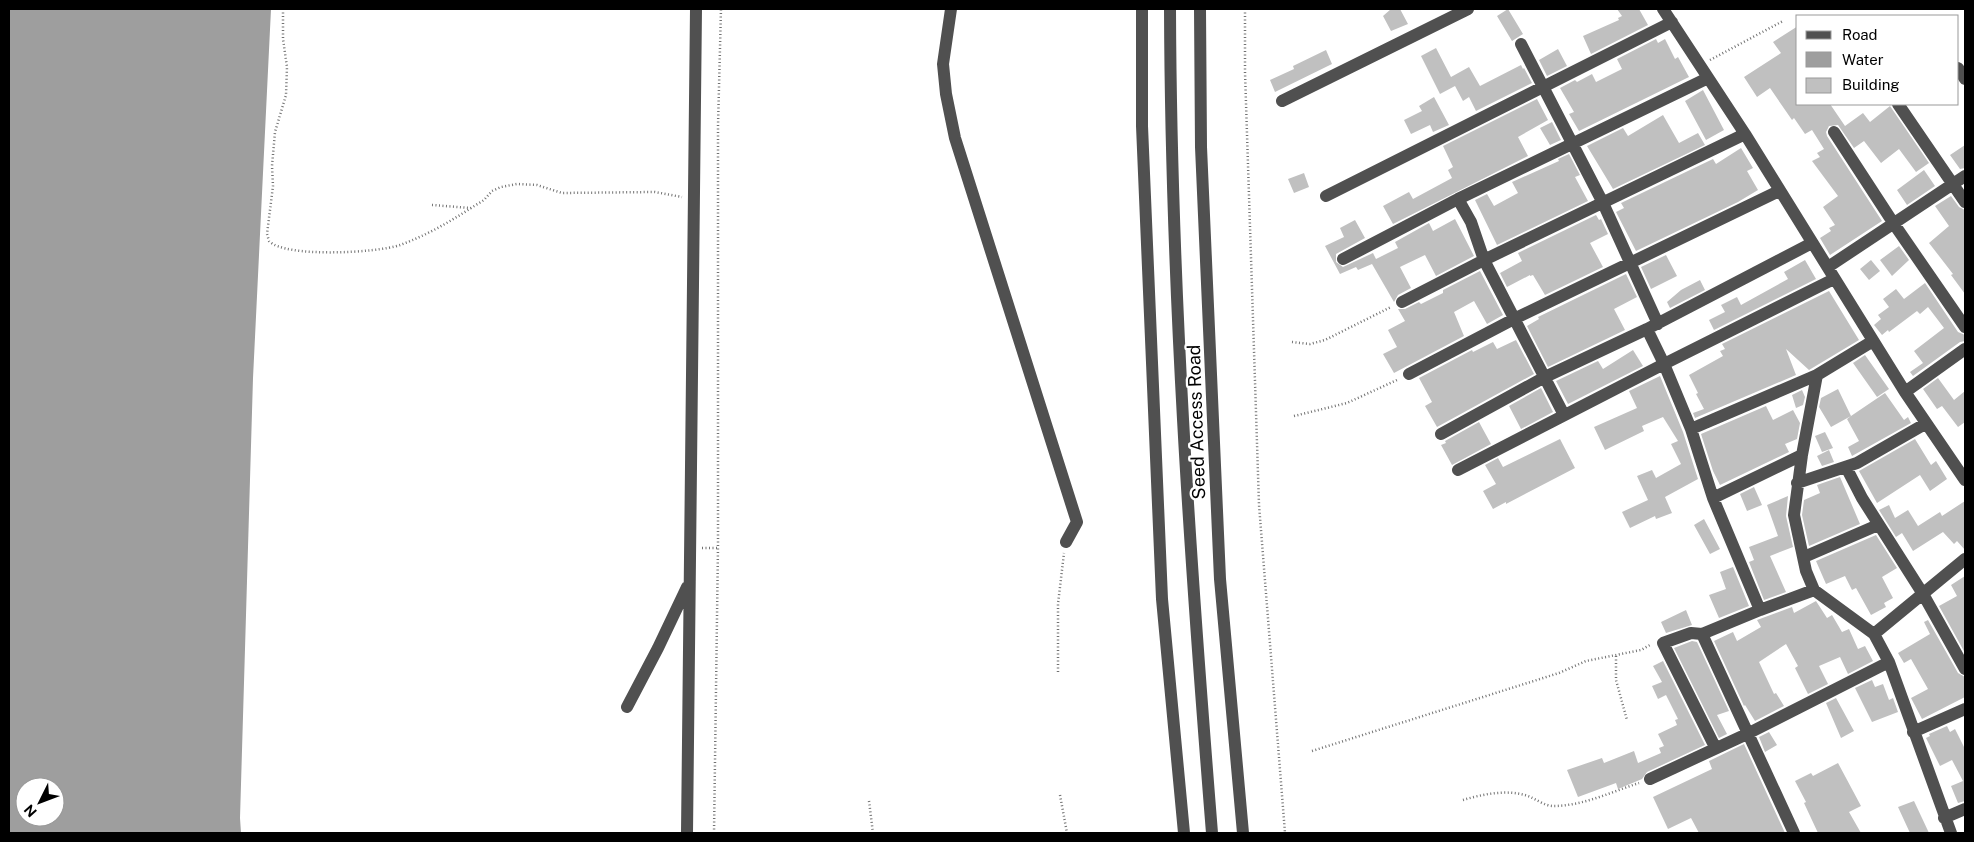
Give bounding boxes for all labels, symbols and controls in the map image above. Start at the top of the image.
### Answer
legend [1796,15,1959,105]
text: Road [1842,26,1878,43]
text: Water [1842,51,1884,68]
text: Building [1842,76,1900,93]
street label: Seed Access Road [1183,344,1209,500]
north arrow [15,777,65,827]
text: N [21,801,40,820]

